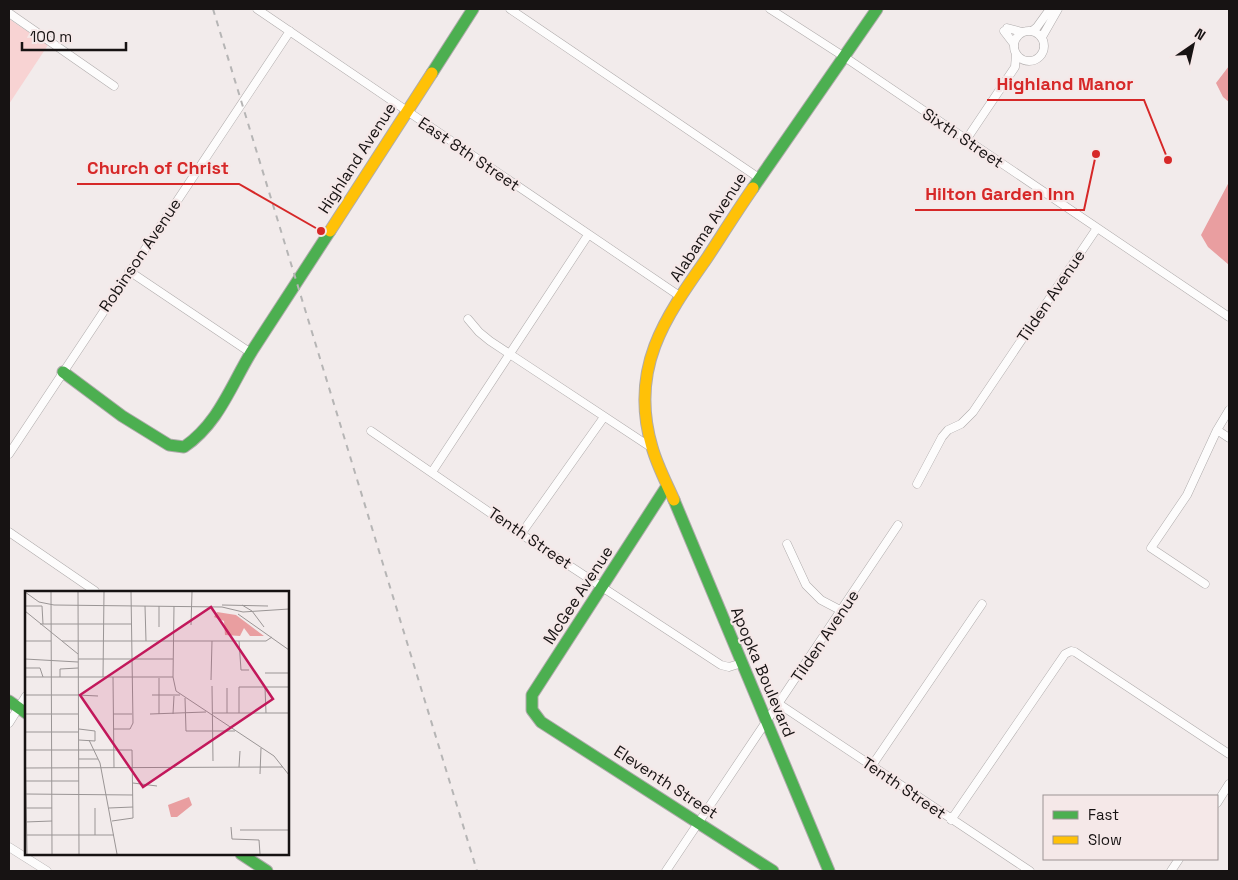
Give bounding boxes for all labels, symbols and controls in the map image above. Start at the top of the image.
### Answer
scale bar [22,20,126,52]
north arrow [1168,20,1218,70]
text: N [1191,24,1209,44]
text: 100 m [30,27,72,46]
callout: Highland Manor [987,67,1144,100]
text: Highland Manor [996,72,1134,95]
street label: Highland Avenue [313,99,401,217]
street label: Sixth Street [918,103,1008,173]
street label: East 8th Street [414,112,524,196]
callout: Church of Christ [77,151,239,184]
text: Church of Christ [87,156,229,179]
street label: Alabama Avenue [665,168,751,286]
callout: Hilton Garden Inn [915,177,1084,210]
text: Hilton Garden Inn [925,182,1075,205]
street label: Robinson Avenue [94,194,186,316]
street label: Tilden Avenue [1012,246,1090,346]
street label: Tenth Street [484,502,576,574]
street label: McGee Avenue [538,542,618,648]
street label: Tilden Avenue [786,586,864,686]
inset map [25,591,289,855]
street label: Apopka Boulevard [726,604,800,740]
street label: Eleventh Street [610,741,722,823]
street label: Tenth Street [858,752,950,824]
legend [1043,795,1218,860]
text: Fast [1088,805,1119,824]
text: Slow [1088,830,1122,849]

